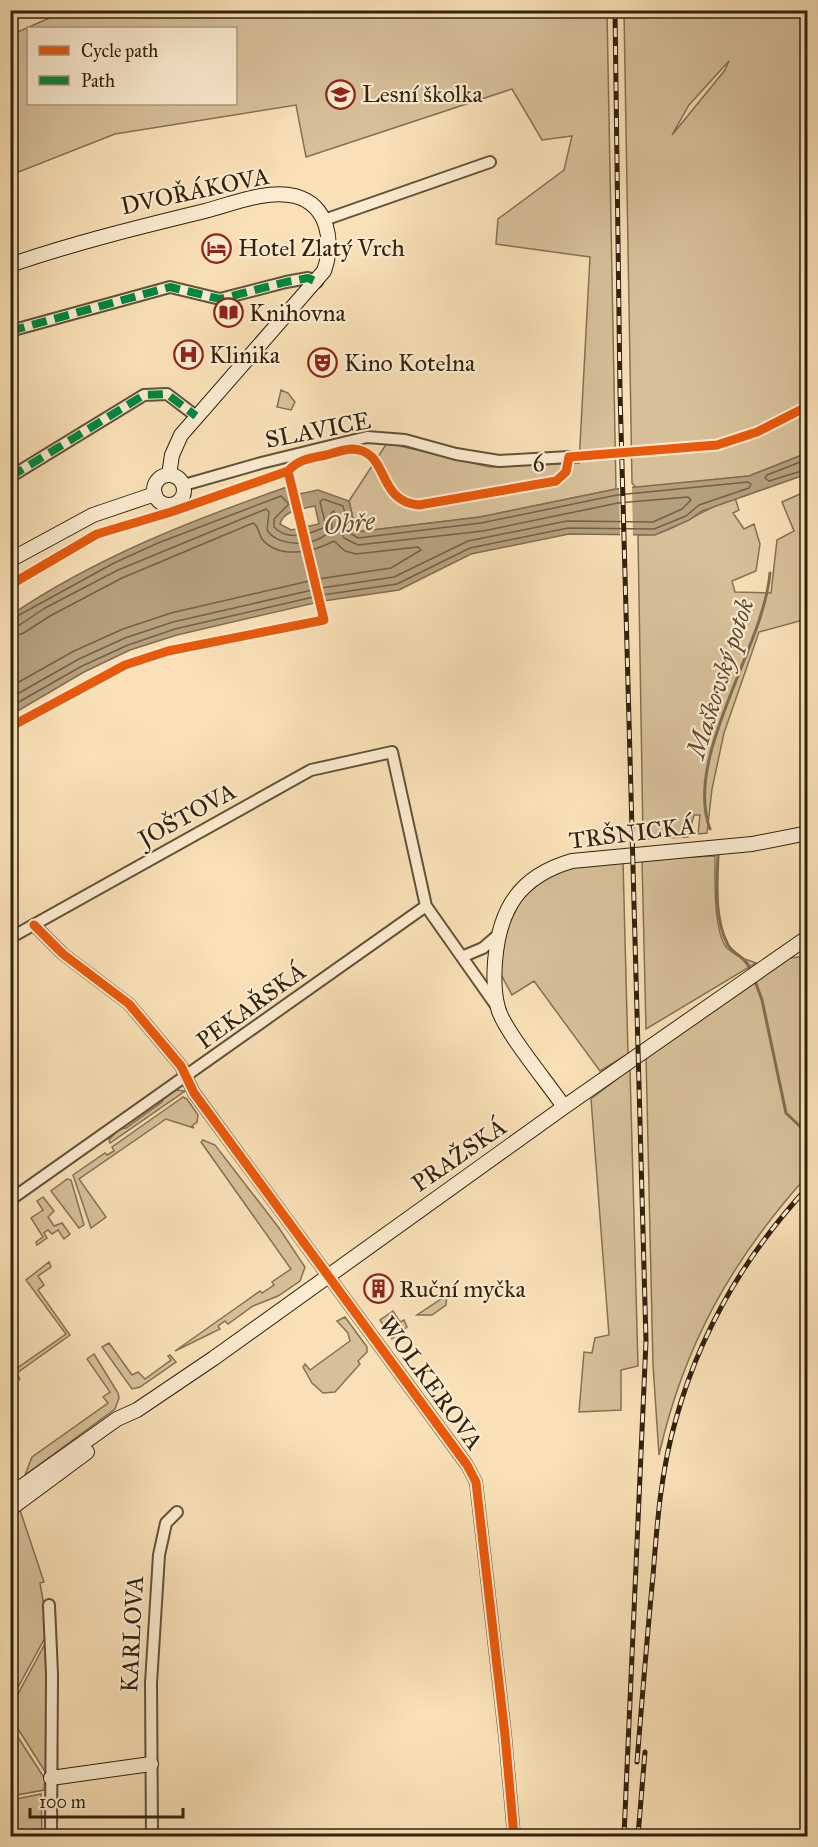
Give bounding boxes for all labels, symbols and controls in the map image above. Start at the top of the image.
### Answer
legend [27,27,237,105]
text: Cycle path [81,40,158,62]
text: Path [81,70,115,92]
school or university icon: Lesní školka [325,78,357,110]
place label: Lesní školka [362,79,484,109]
street label: DVOŘÁKOVA [118,161,272,221]
hotel icon: Hotel Zlatý Vrch [201,232,233,264]
place label: Hotel Zlatý Vrch [238,233,405,263]
library icon: Knihovna [212,297,244,329]
place label: Knihovna [249,298,347,328]
hospital icon: Klinika [172,339,204,371]
place label: Klinika [209,340,281,370]
theatre icon: Kino Kotelna [307,347,339,379]
place label: Kino Kotelna [344,348,476,378]
street label: SLAVICE [263,405,373,455]
street label: 6 [529,447,548,479]
water label: Ohře [322,505,377,541]
water label: Maškovský potok [678,594,762,765]
street label: JOŠTOVA [130,776,241,855]
street label: TRŠNICKÁ [567,810,697,856]
street label: PEKAŘSKÁ [190,956,312,1056]
street label: PRAŽSKÁ [406,1112,512,1198]
building icon: Ruční myčka [362,1273,394,1305]
place label: Ruční myčka [399,1274,526,1304]
street label: WOLKEROVA [372,1310,490,1456]
street label: KARLOVA [114,1575,150,1693]
scale bar [30,1781,183,1819]
text: 100 m [39,1791,86,1813]

